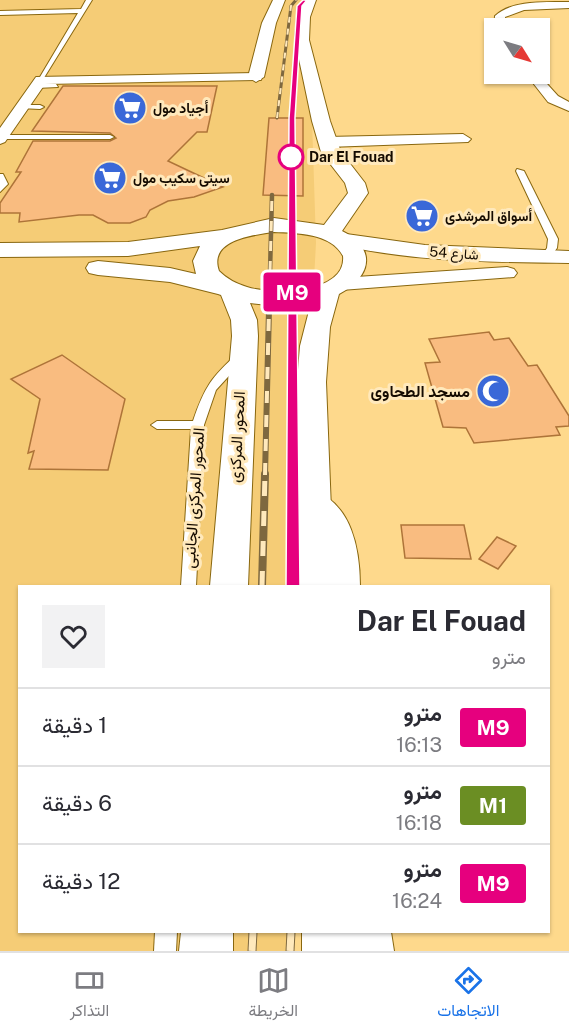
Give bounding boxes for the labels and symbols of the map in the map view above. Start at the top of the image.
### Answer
north arrow [484,18,550,84]
supermarket icon: أجياد مول [112,90,148,126]
place label: أجياد مول [153,100,209,117]
marker: Dar El Fouad [278,144,304,170]
place label: Dar El Fouad [309,149,394,165]
supermarket icon: سيتى سكيب مول [92,160,128,196]
place label: سيتى سكيب مول [133,170,230,187]
supermarket icon: أسواق المرشدى [404,198,440,234]
place label: أسواق المرشدى [445,208,532,225]
street label: شارع 54 [429,243,479,266]
line badge: M9 [265,272,319,312]
mosque icon: مسجد الطحاوى [475,373,511,409]
place label: مسجد الطحاوى [371,382,470,402]
street label: المحور المركزى [225,391,250,483]
street label: المحور المركزى الجانبى [180,427,209,569]

